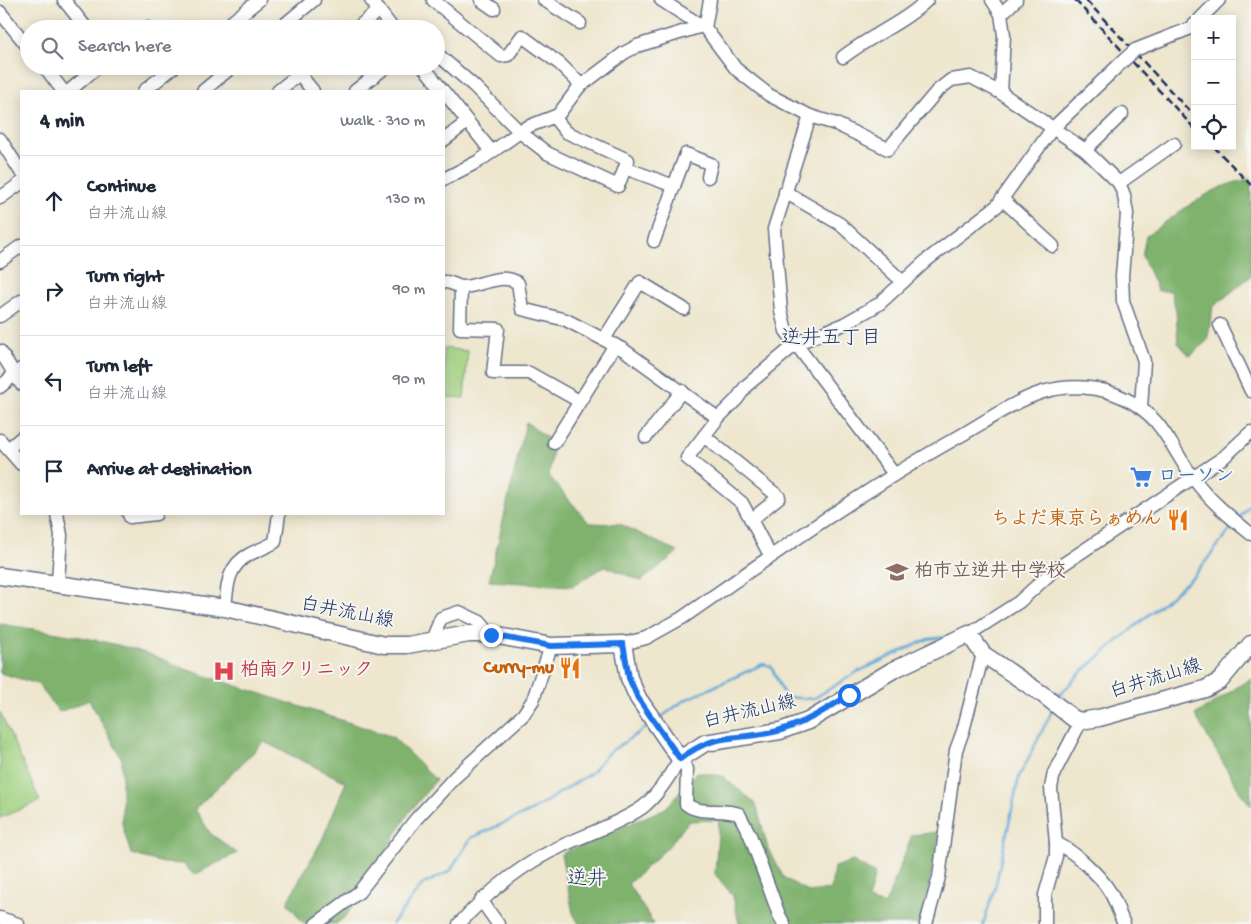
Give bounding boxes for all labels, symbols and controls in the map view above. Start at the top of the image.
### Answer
map controls [1191,15,1236,150]
button: + [1191,15,1236,60]
search box [20,20,445,75]
icon: search [38,34,66,62]
text: Search here [78,36,172,59]
button: − [1191,60,1236,105]
button: locate [1191,105,1236,150]
text: 4 min [40,110,84,135]
text: Walk · 310 m [340,113,425,132]
text: Continue [87,176,156,199]
icon: ahead [40,187,68,215]
text: 130 m [386,191,425,210]
text: 白井流山線 [87,206,167,225]
text: Turn right [87,266,163,289]
icon: right [40,277,68,305]
text: 90 m [393,281,425,300]
text: 白井流山線 [87,296,167,315]
district label: 逆井五丁目 [781,326,881,351]
text: Turn left [87,356,151,379]
icon: left [40,367,68,395]
text: 90 m [393,371,425,390]
text: 白井流山線 [87,386,167,405]
icon: arrive [40,457,68,485]
text: Arrive at destination [87,459,251,482]
supermarket icon: ローソン [1128,464,1154,490]
place label: ローソン [1158,466,1234,489]
restaurant icon: ちよだ東京らぁめん [1165,507,1191,533]
place label: ちよだ東京らぁめん [991,508,1162,532]
school or university icon: 柏市立逆井中学校 [884,559,910,585]
place label: 柏市立逆井中学校 [914,560,1066,584]
street label: 白井流山線 [298,593,396,634]
route end [480,624,503,647]
street label: 白井流山線 [1107,654,1205,705]
restaurant icon: Curry-mu [557,655,583,681]
place label: Curry-mu [483,657,554,680]
hospital icon: 柏南クリニック [211,658,237,684]
place label: 柏南クリニック [240,659,373,683]
route start [838,684,861,707]
street label: 白井流山線 [701,690,799,735]
district label: 逆井 [567,867,607,892]

